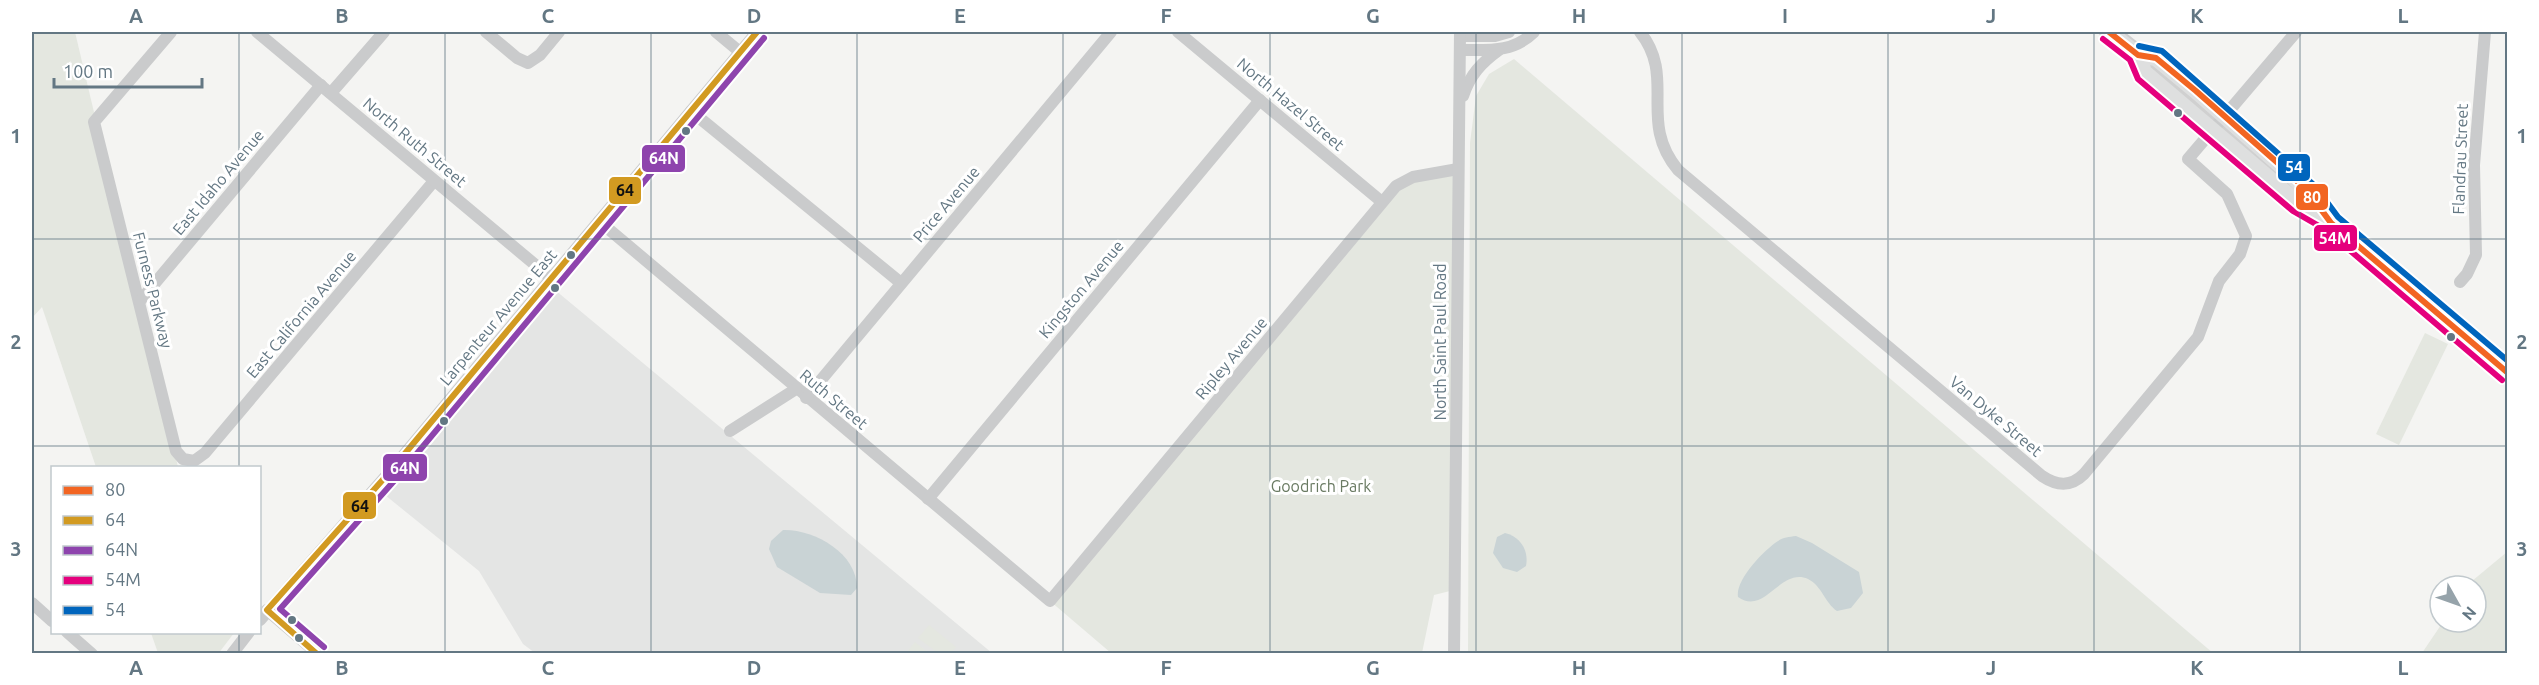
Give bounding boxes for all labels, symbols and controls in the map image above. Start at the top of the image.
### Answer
text: A [129,4,143,27]
text: B [335,4,349,27]
text: C [542,4,555,27]
text: D [747,4,761,27]
text: E [954,4,966,27]
text: F [1160,4,1172,27]
text: G [1366,4,1380,27]
text: H [1572,4,1586,27]
text: I [1782,4,1788,27]
text: J [1986,4,1996,27]
text: K [2190,4,2204,27]
text: L [2398,4,2409,27]
scale bar [54,51,202,89]
street label: North Hazel Street [1234,54,1349,154]
text: 100 m [63,61,113,81]
street label: North Ruth Street [360,94,471,191]
street label: Flandrau Street [2449,102,2471,215]
unlabelled marker [2172,107,2184,119]
text: 1 [10,124,22,147]
text: 1 [2516,124,2528,147]
unlabelled marker [680,125,692,137]
street label: East Idaho Avenue [169,126,267,238]
line badge: 64N [641,144,686,173]
text: 64N [649,149,679,167]
line badge: 54 [2277,153,2311,182]
text: 54 [2285,158,2303,176]
street label: Price Avenue [909,162,983,246]
line badge: 64 [608,176,642,205]
text: 64 [616,181,634,199]
line badge: 80 [2295,183,2329,211]
text: 80 [2303,188,2321,206]
line badge: 54M [2313,224,2358,252]
text: 54M [2319,229,2351,247]
street label: Furness Parkway [130,230,176,350]
street label: Kingston Avenue [1035,237,1127,341]
street label: Larpenteur Avenue East [436,245,561,389]
street label: East California Avenue [243,247,359,381]
unlabelled marker [565,249,577,261]
street label: North Saint Paul Road [1431,263,1449,421]
unlabelled marker [549,282,561,294]
street label: Ripley Avenue [1191,313,1271,403]
text: 2 [10,330,22,353]
text: 2 [2516,330,2528,353]
unlabelled marker [2445,331,2457,343]
street label: Ruth Street [796,365,872,433]
street label: Van Dyke Street [1946,372,2046,460]
unlabelled marker [438,415,450,427]
line badge: 64N [382,453,428,482]
text: 64N [390,459,420,477]
legend [51,466,261,634]
park label: Goodrich Park [1271,477,1371,495]
text: 80 [105,479,125,499]
line badge: 64 [342,491,377,520]
text: 64 [351,497,369,515]
text: 64 [105,509,125,529]
text: 3 [10,537,22,560]
text: 3 [2516,537,2528,560]
text: 64N [105,539,138,559]
text: 54M [105,569,141,589]
north arrow [2428,574,2488,634]
text: 54 [105,599,125,619]
text: N [2459,603,2480,624]
unlabelled marker [286,614,298,626]
unlabelled marker [293,632,305,644]
text: A [129,656,143,679]
text: B [335,656,349,679]
text: C [542,656,555,679]
text: D [747,656,761,679]
text: E [954,656,966,679]
text: F [1160,656,1172,679]
text: G [1366,656,1380,679]
text: H [1572,656,1586,679]
text: I [1782,656,1788,679]
text: J [1986,656,1996,679]
text: K [2190,656,2204,679]
text: L [2398,656,2409,679]

